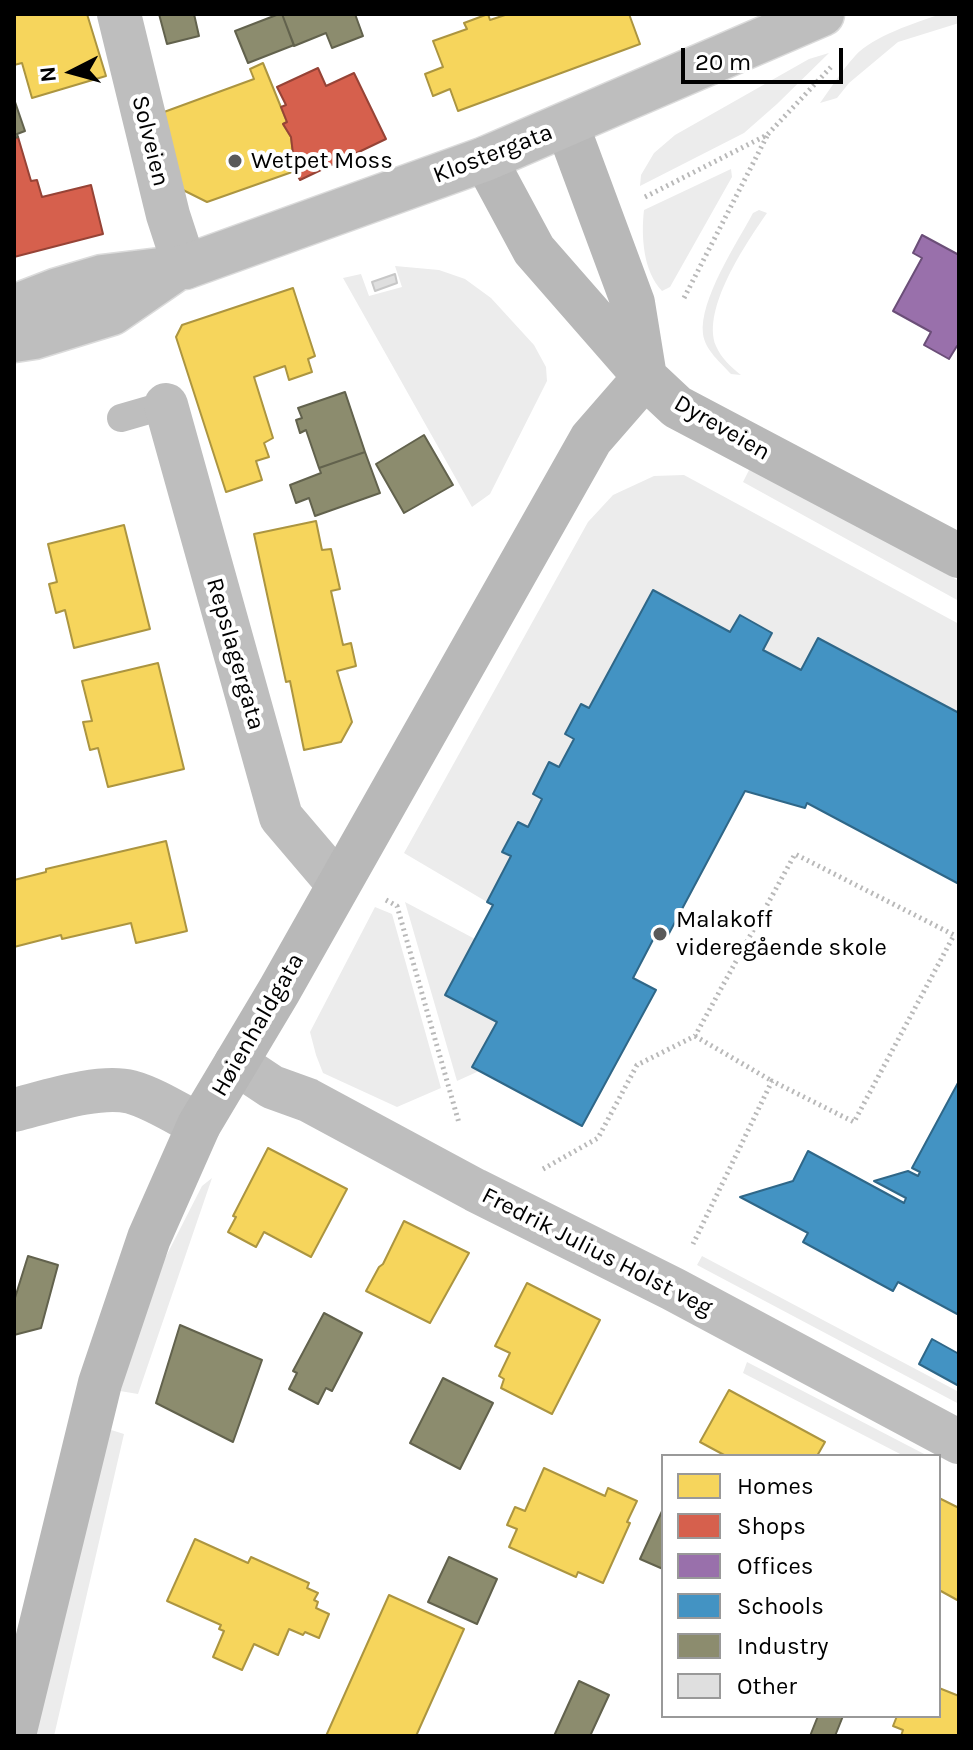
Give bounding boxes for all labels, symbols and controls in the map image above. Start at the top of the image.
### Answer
north arrow [32,32,112,112]
scale bar [685,32,847,82]
text: 20 m [695,48,751,76]
text: N [34,65,62,84]
street label: Solveien [125,93,175,189]
street label: Klostergata [429,118,557,190]
place label: Wetpet Moss [251,147,393,175]
marker: Wetpet Moss [226,152,244,170]
street label: Dyreveien [669,389,775,467]
street label: Repslagergata [200,575,270,733]
place label: Malakoff videregående skole [676,906,887,962]
marker: Malakoff videregående skole [651,925,669,943]
street label: Høienhaldgata [205,948,311,1102]
street label: Fredrik Julius Holst veg [477,1181,717,1323]
legend [661,1454,941,1718]
text: Homes [737,1472,814,1500]
text: Shops [737,1512,806,1540]
text: Offices [737,1552,813,1580]
text: Schools [737,1592,824,1620]
text: Industry [737,1632,828,1660]
text: Other [737,1672,797,1700]

